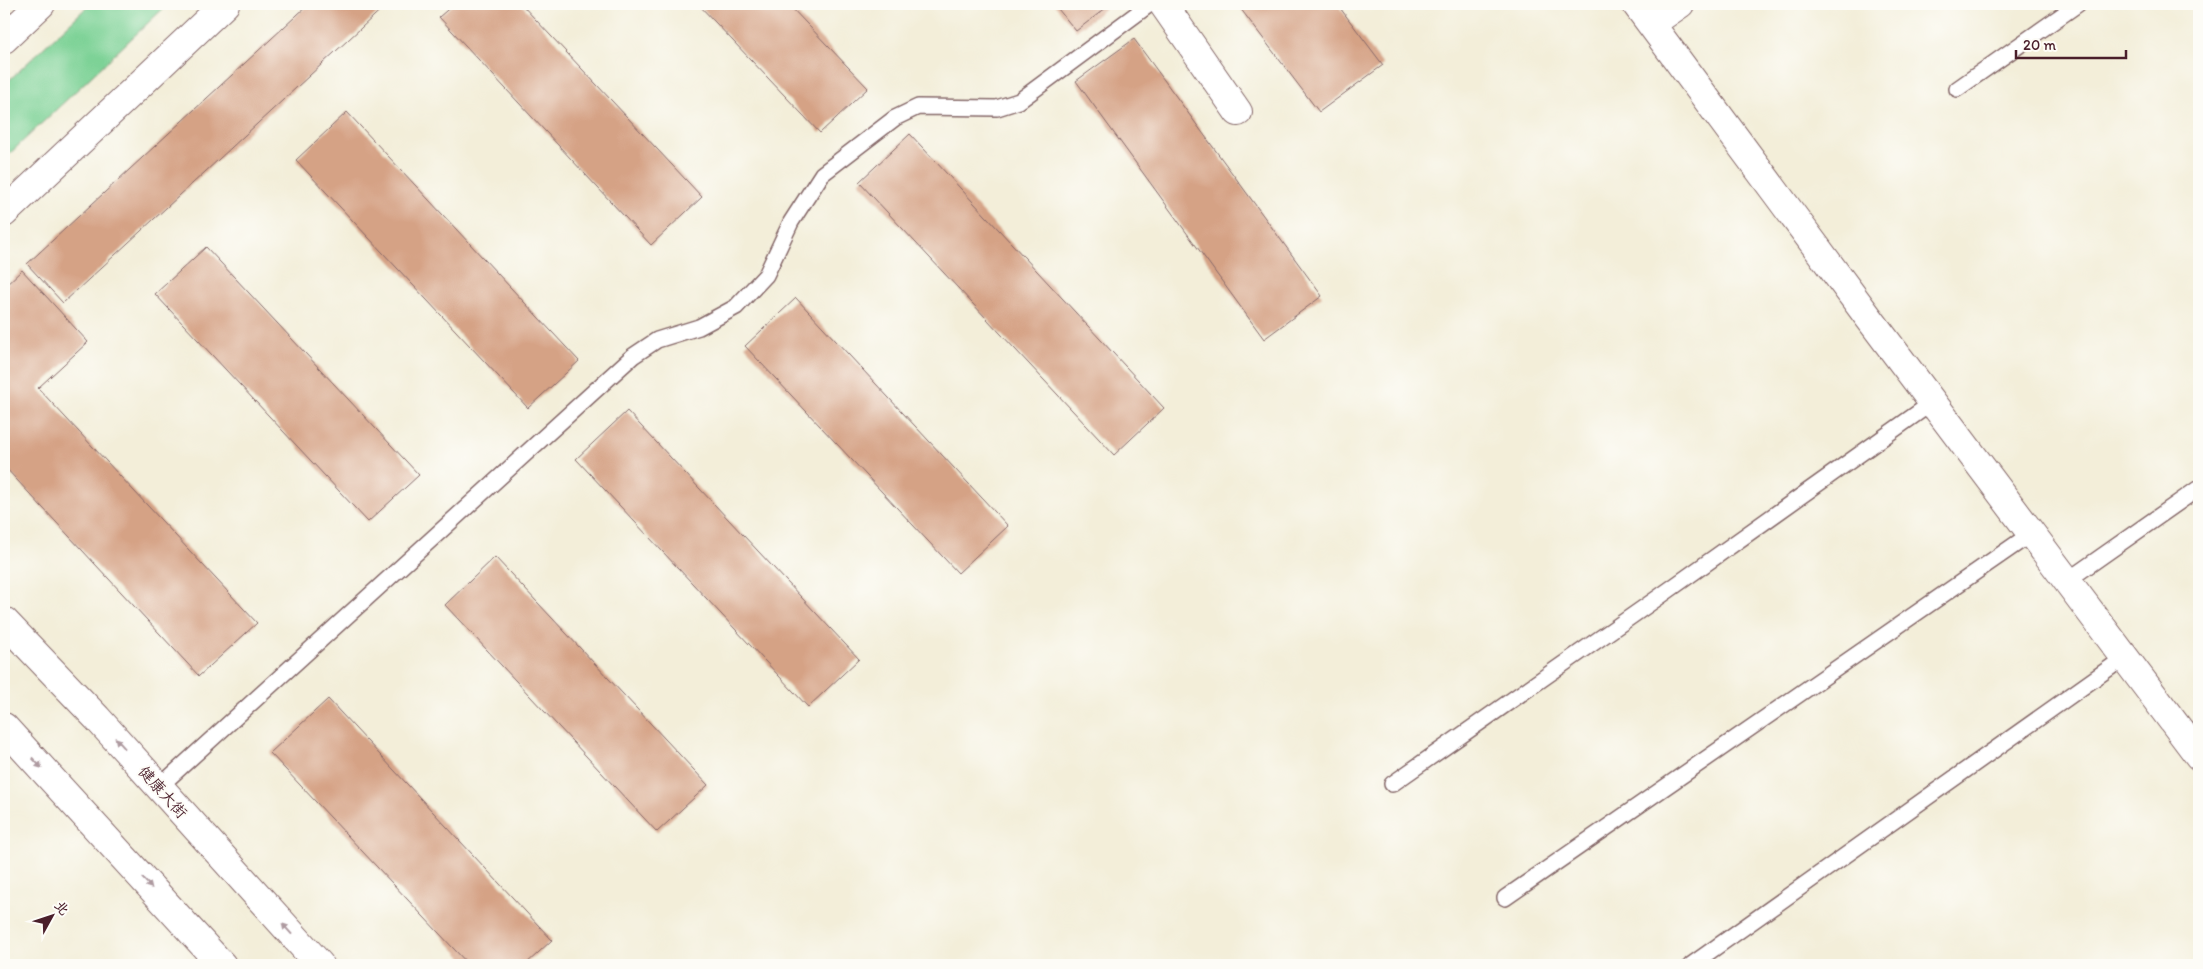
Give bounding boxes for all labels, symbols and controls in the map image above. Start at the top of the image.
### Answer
scale bar [2016,28,2126,60]
text: 20 m [2023,36,2057,54]
one-way arrow [114,738,126,750]
one-way arrow [31,757,43,769]
street label: 健康大街 [135,762,191,822]
one-way arrow [141,876,153,888]
north arrow [28,892,78,942]
text: 北 [51,897,73,919]
one-way arrow [281,924,293,936]

